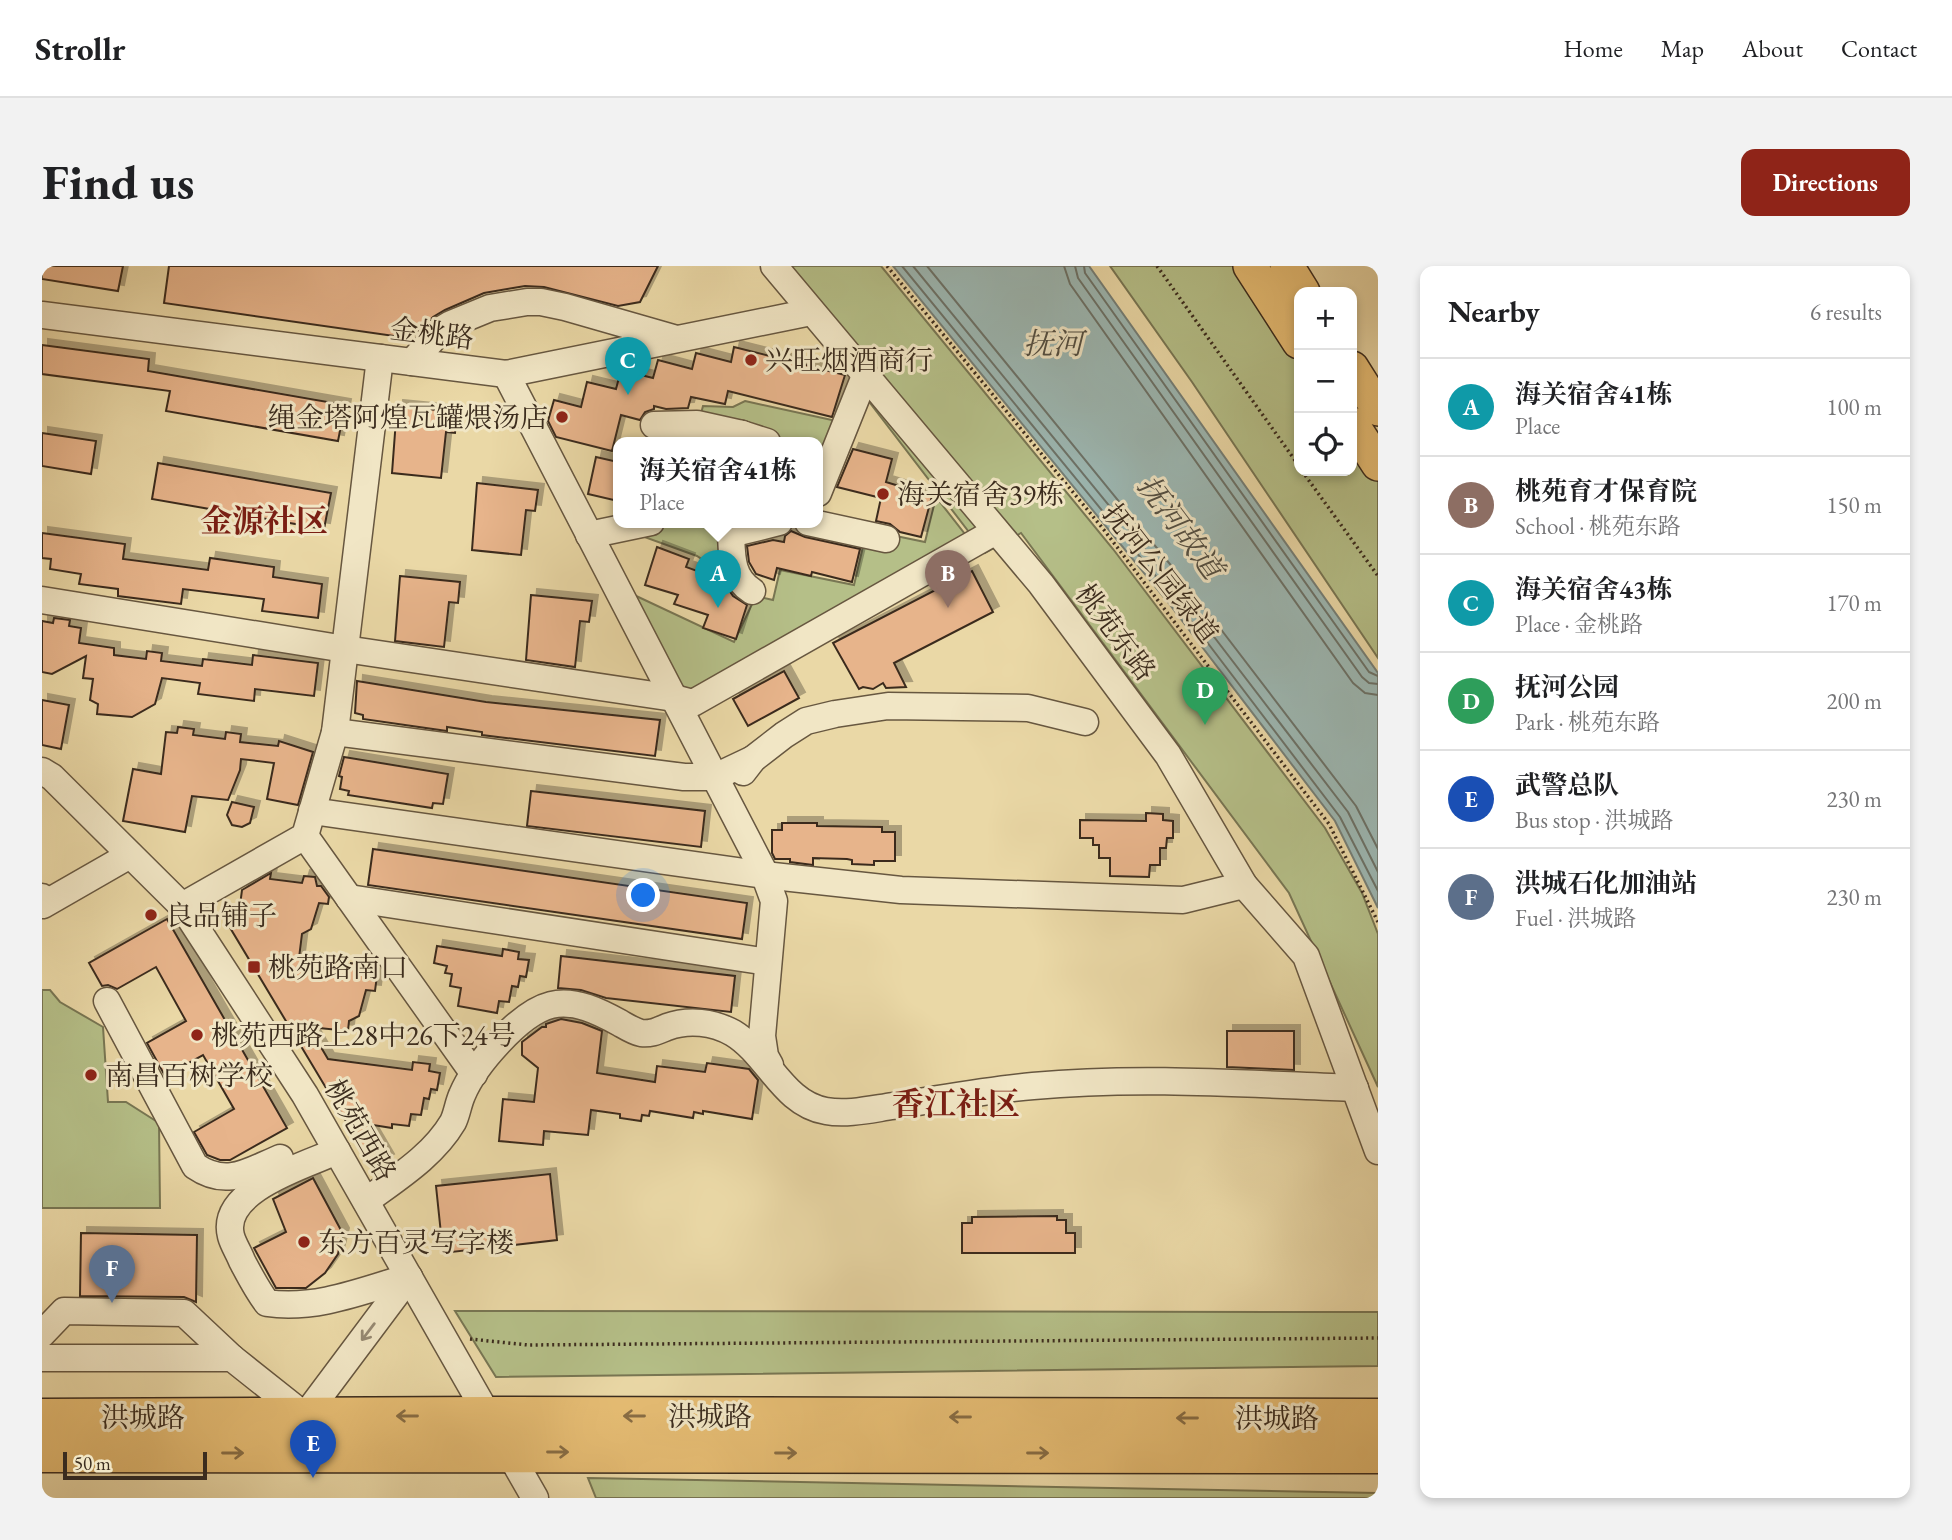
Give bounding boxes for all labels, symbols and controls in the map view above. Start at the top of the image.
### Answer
text: Strollr [35,27,126,70]
text: Home [1563,33,1623,64]
text: Map [1661,33,1704,64]
text: About [1742,33,1803,64]
text: Contact [1841,33,1917,64]
button: Directions [1741,149,1910,216]
text: Find us [42,150,194,214]
map controls [1294,287,1357,476]
button: + [1294,287,1357,350]
text: Nearby [1448,292,1540,331]
text: 6 results [1810,297,1882,327]
street label: 金桃路 [388,310,476,356]
water label: 抚河 [1023,324,1088,363]
pin: C [605,337,651,395]
place label: 兴旺烟酒商行 [765,342,933,378]
button: − [1294,350,1357,413]
marker: 兴旺烟酒商行 [743,352,759,368]
text: 海关宿舍41栋 [1515,377,1673,411]
text: A [1463,392,1479,422]
text: 100 m [1826,392,1882,422]
place label: 绳金塔阿煌瓦罐煨汤店 [268,399,548,435]
marker: 绳金塔阿煌瓦罐煨汤店 [554,409,570,425]
text: Place [1515,411,1560,441]
button: locate [1294,413,1357,476]
popup [613,437,823,528]
text: 海关宿舍41栋 [639,453,797,487]
water label: 抚河故道 [1129,467,1234,590]
text: 桃苑育才保育院 [1515,474,1697,508]
place label: 海关宿舍39栋 [897,476,1064,512]
marker: 海关宿舍39栋 [875,486,891,502]
text: Place [639,487,685,517]
text: B [1464,490,1478,520]
text: 150 m [1826,490,1882,520]
street label: 抚河公园绿道 [1095,496,1227,650]
district label: 金源社区 [200,500,328,542]
text: School · 桃苑东路 [1515,511,1681,541]
pin: A [695,550,741,608]
pin: B [925,550,971,608]
text: 海关宿舍43栋 [1515,572,1673,606]
street label: 桃苑东路 [1068,576,1164,688]
text: C [1463,588,1479,618]
text: 170 m [1826,588,1882,618]
text: Place · 金桃路 [1515,609,1643,639]
pin: D [1182,667,1228,725]
text: 抚河公园 [1515,670,1619,704]
text: D [1462,686,1480,716]
text: 200 m [1826,686,1882,716]
text: Park · 桃苑东路 [1515,707,1660,737]
text: 武警总队 [1515,768,1619,802]
text: E [1464,784,1478,814]
text: 230 m [1826,784,1882,814]
text: Bus stop · 洪城路 [1515,805,1673,835]
text: 洪城石化加油站 [1515,866,1697,900]
your location [626,878,660,912]
text: F [1465,882,1477,912]
text: 230 m [1826,882,1882,912]
place label: 良品铺子 [165,897,277,933]
text: Fuel · 洪城路 [1515,903,1636,933]
marker: 良品铺子 [143,907,159,923]
place label: 桃苑路南口 [268,949,408,985]
marker: 桃苑路南口 [246,959,262,975]
place label: 桃苑西路上28中26下24号 [211,1017,516,1053]
marker: 桃苑西路上28中26下24号 [189,1027,205,1043]
place label: 南昌百树学校 [105,1057,273,1093]
marker: 南昌百树学校 [83,1067,99,1083]
street label: 桃苑西路 [317,1072,405,1188]
district label: 香江社区 [892,1083,1020,1125]
place label: 东方百灵写字楼 [318,1224,514,1260]
marker: 东方百灵写字楼 [296,1234,312,1250]
pin: F [89,1245,135,1303]
one-way arrow [361,1322,376,1341]
street label: 洪城路 [668,1398,752,1434]
street label: 洪城路 [101,1399,185,1435]
street label: 洪城路 [1235,1400,1319,1436]
one-way arrow [396,1409,419,1423]
one-way arrow [623,1409,646,1423]
one-way arrow [949,1410,972,1424]
one-way arrow [1176,1411,1199,1425]
pin: E [290,1420,336,1478]
one-way arrow [546,1445,569,1459]
one-way arrow [221,1446,244,1460]
one-way arrow [774,1446,797,1460]
one-way arrow [1026,1447,1049,1460]
scale bar [63,1449,206,1481]
text: 50 m [74,1451,111,1476]

